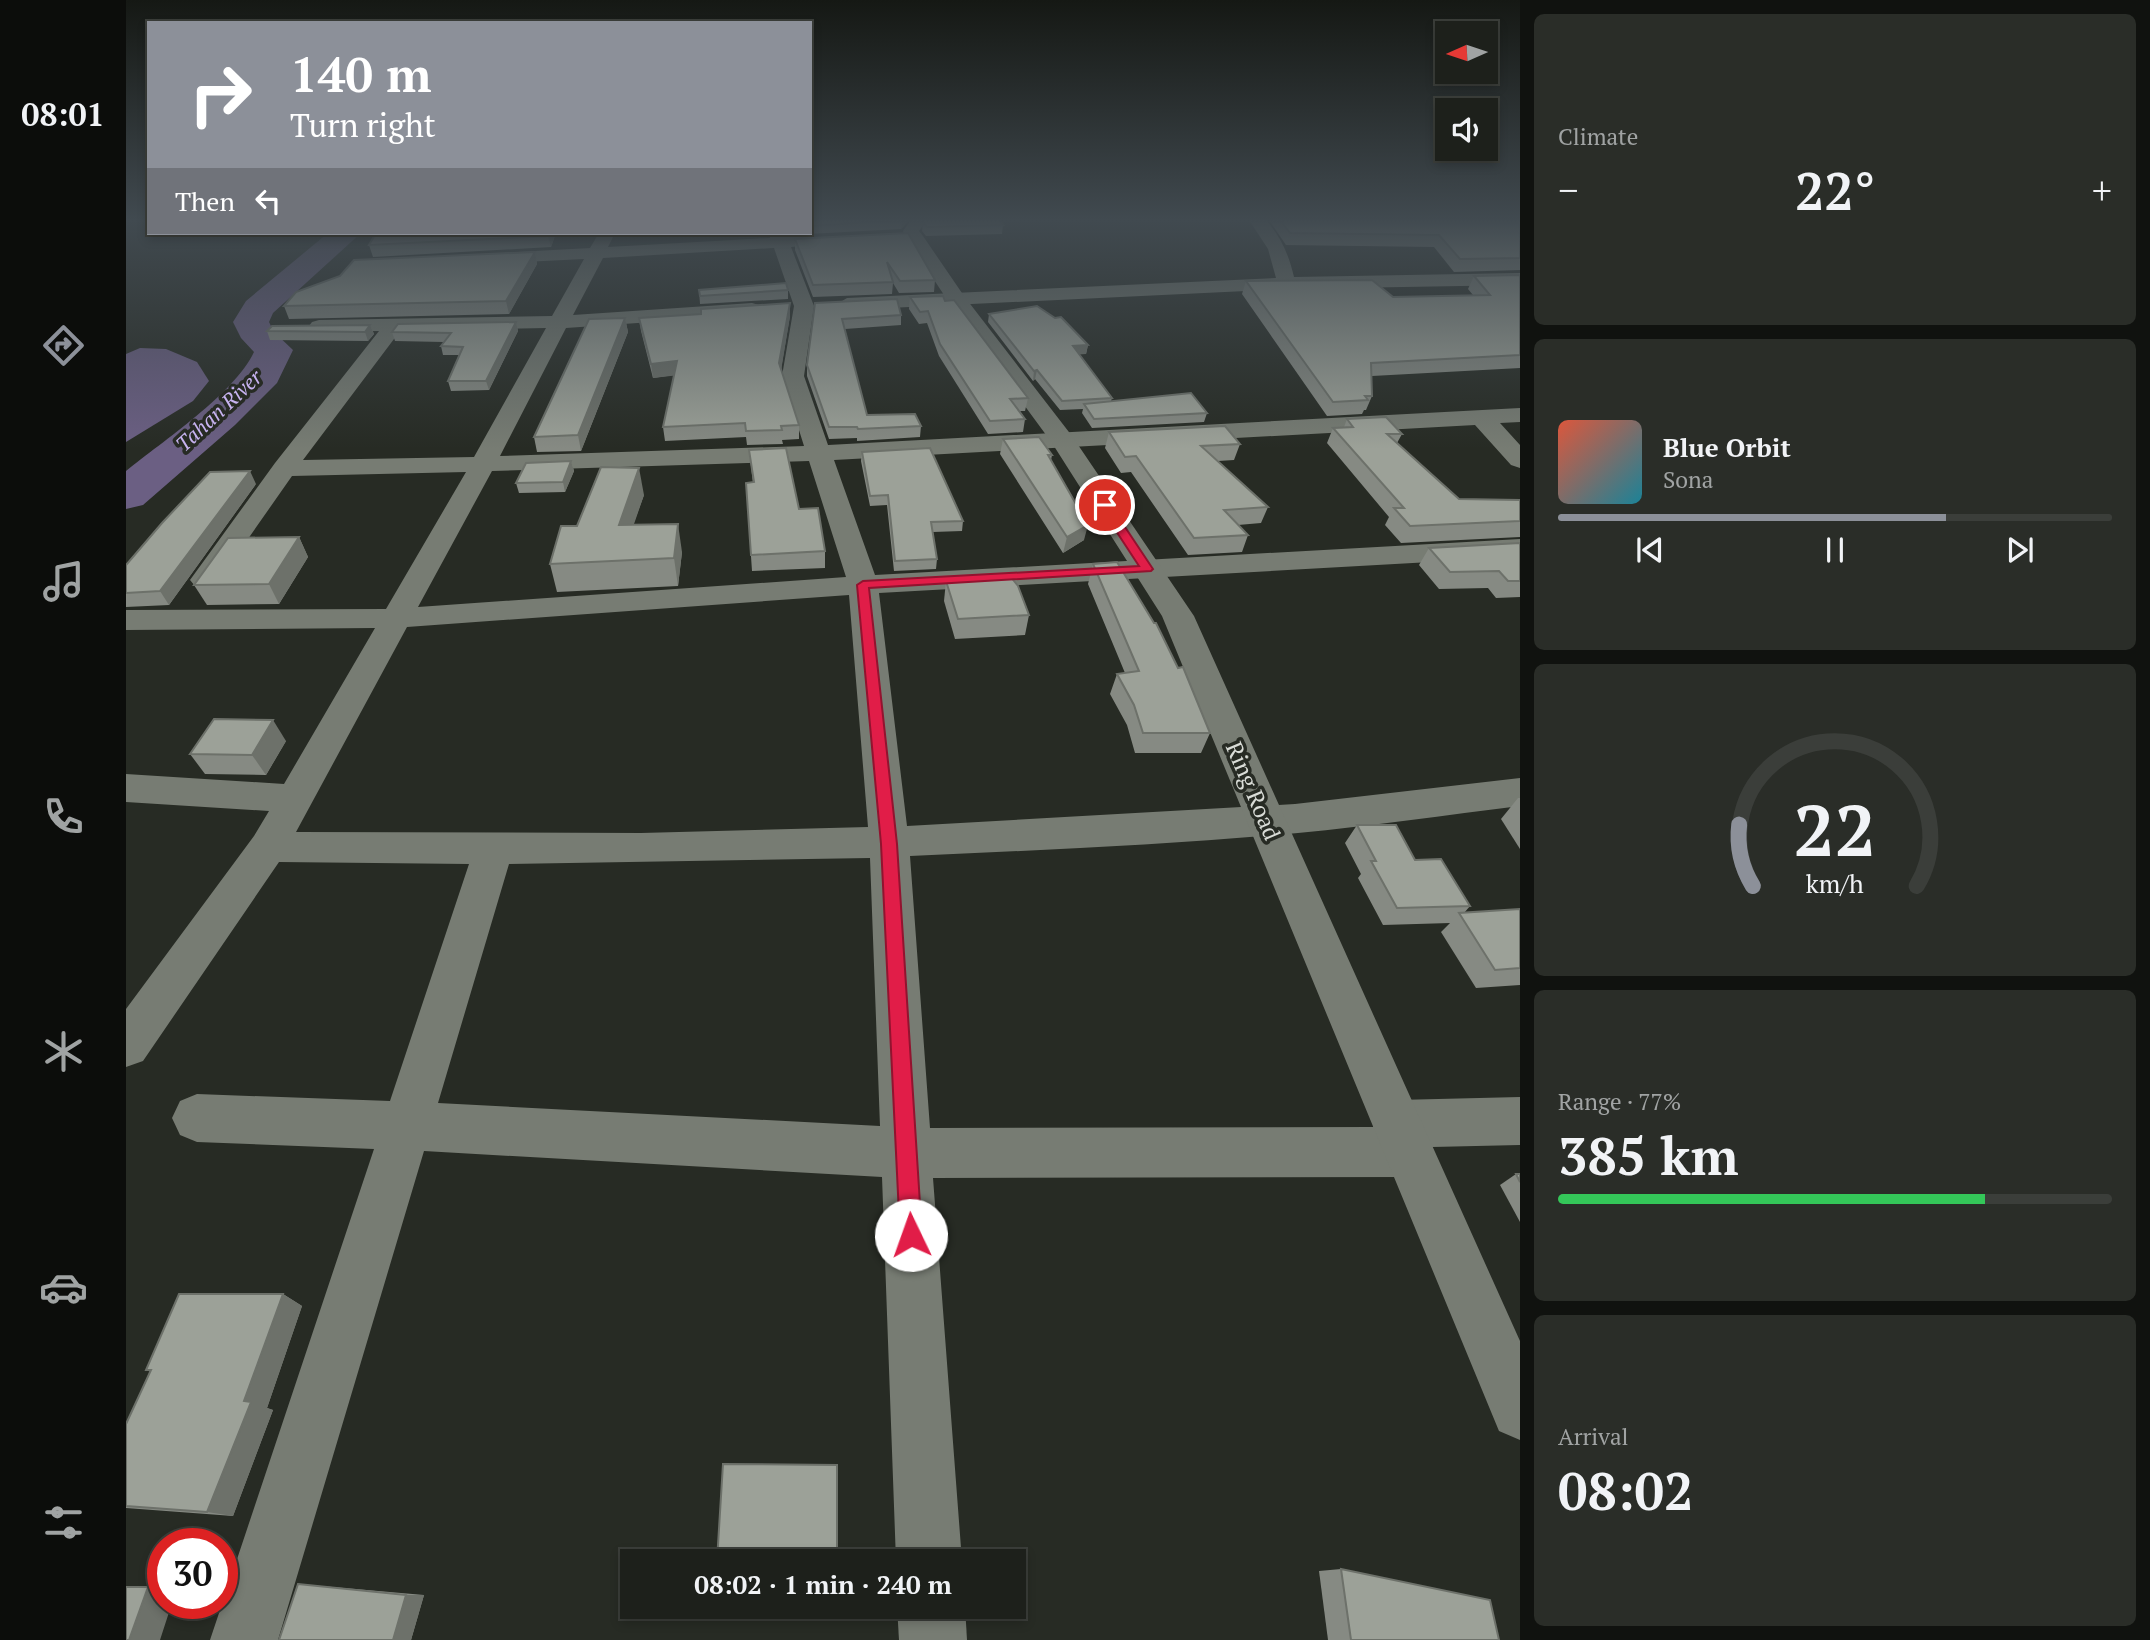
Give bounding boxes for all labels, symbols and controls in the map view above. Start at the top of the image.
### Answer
north arrow [1435,21,1498,84]
map controls [1435,21,1498,161]
text: 140 m [290,41,432,106]
icon: right [175,49,266,140]
text: 08:01 [21,93,105,135]
button: sound [1435,98,1498,161]
text: Turn right [290,104,436,146]
text: Climate [1558,121,1638,152]
text: 22° [1795,156,1875,225]
text: − [1558,165,1578,215]
text: + [2092,165,2112,215]
icon: left [249,182,287,220]
text: Then [175,184,235,218]
icon: directions [39,321,88,370]
water label: Tahan River [169,362,268,457]
text: Blue Orbit [1663,430,1791,464]
text: Sona [1663,464,1713,495]
pin [1075,475,1135,535]
icon: arrive [1086,486,1124,524]
icon: previous [1631,531,1669,569]
icon: pause [1816,531,1854,569]
icon: next [2001,531,2039,569]
icon: music [39,557,88,606]
street label: Ring Road [1219,737,1288,845]
text: 22 [1794,780,1876,877]
icon: phone [39,792,88,841]
text: km/h [1806,867,1864,900]
icon: climate [39,1027,88,1076]
text: Range · 77% [1558,1086,1681,1117]
text: 385 km [1558,1121,1739,1190]
position arrow [874,1198,948,1272]
icon: car [39,1263,88,1312]
text: Arrival [1558,1421,1629,1452]
text: 08:02 [1558,1456,1693,1525]
icon: filters [39,1498,88,1547]
speed limit sign: 30 [147,1528,238,1619]
text: 08:02 · 1 min · 240 m [694,1567,952,1601]

